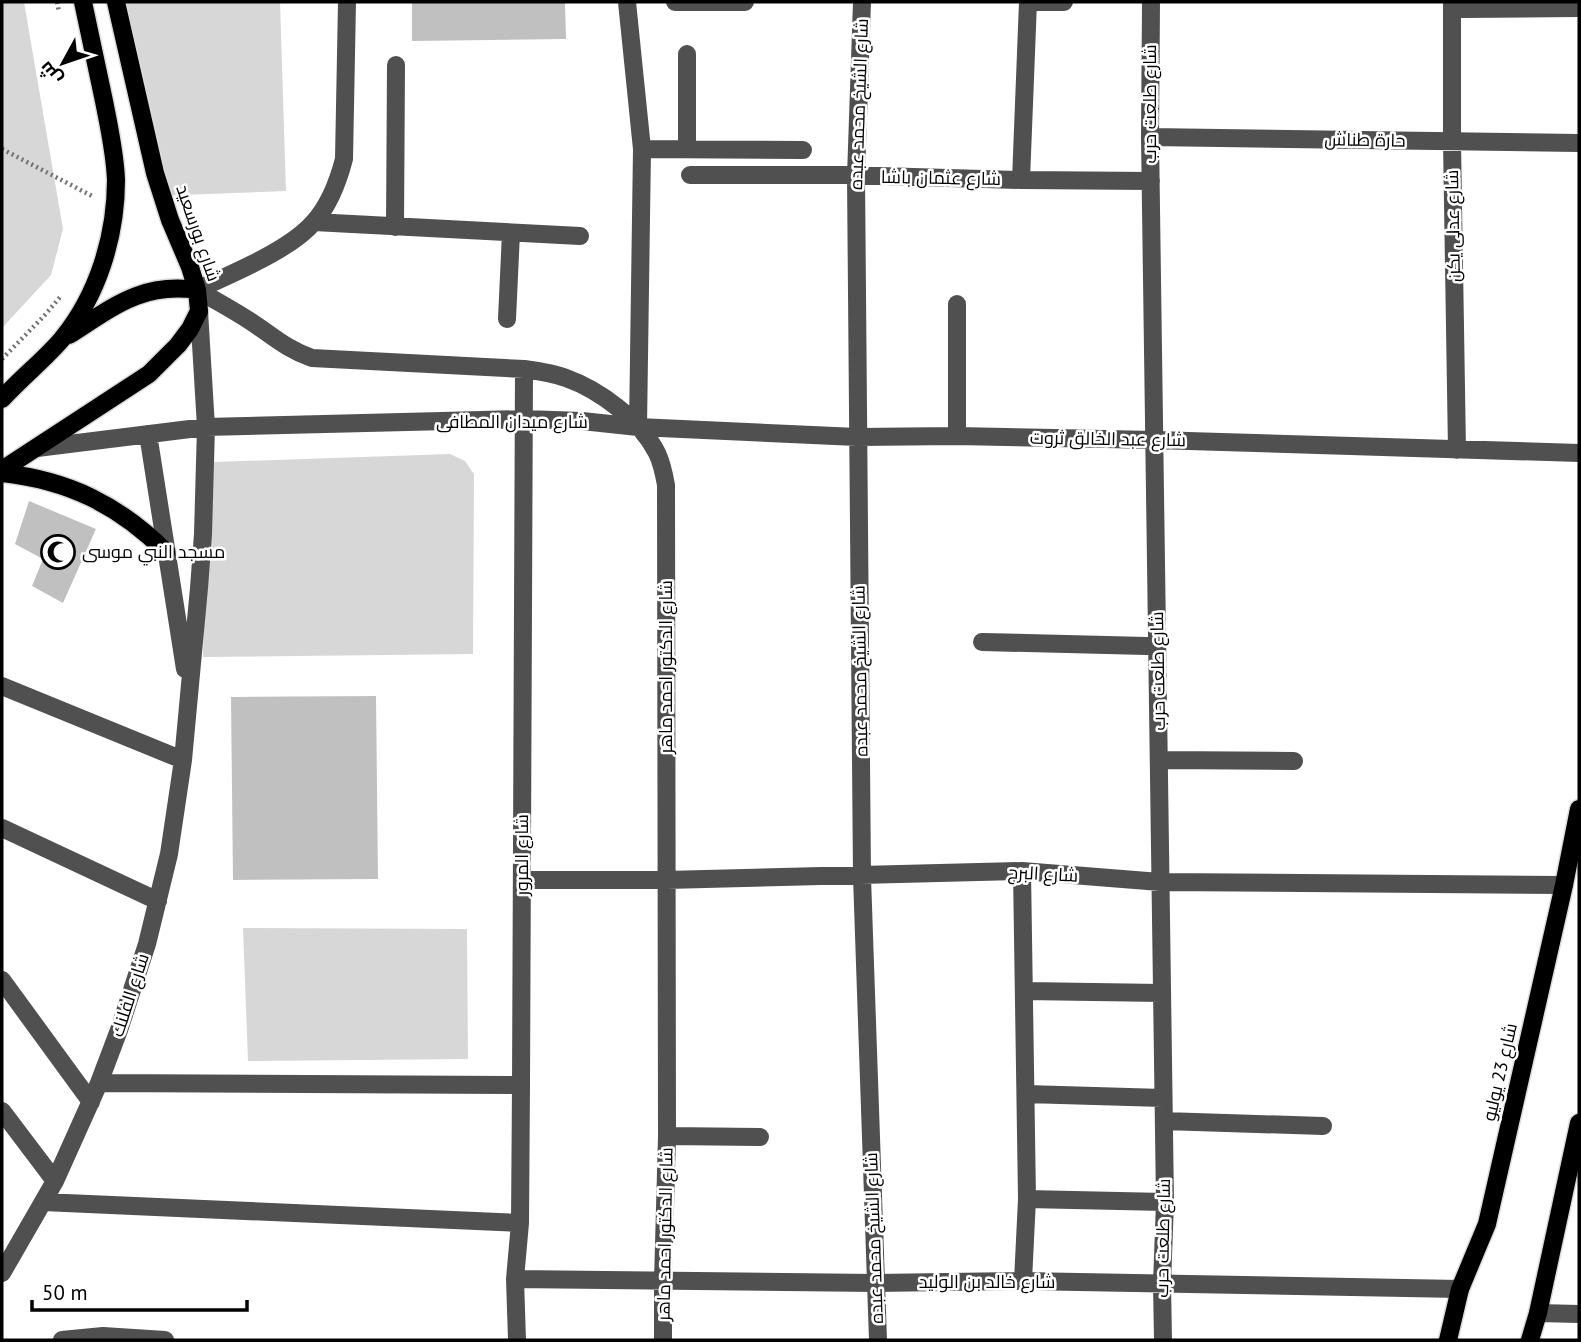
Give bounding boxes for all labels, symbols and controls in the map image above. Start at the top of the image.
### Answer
street label: شارع الشيخ محمد عبده [844,18,874,190]
north arrow [28,28,98,98]
street label: شارع طلعت حرب [1138,44,1162,164]
text: ش [33,57,67,91]
street label: حارة طناش [1324,127,1406,152]
street label: شارع عثمان باشا [881,165,1001,191]
street label: شارع عدلى يكن [1440,170,1466,282]
street label: شارع بورسعيد [170,181,226,285]
street label: شارع ميدان المطافى [436,410,588,434]
street label: شارع عبد الخالق ثروت [1030,426,1186,452]
mosque icon: مسجد النبي موسى [39,533,77,571]
place label: مسجد النبي موسى [82,540,225,566]
street label: شارع الدكتور احمد ماهر [654,580,678,755]
street label: شارع الشيخ محمد عبده [847,585,873,757]
street label: شارع طلعت حرب [1145,611,1171,731]
street label: شارع المرور [510,814,534,897]
street label: شارع البرج [1007,860,1079,888]
street label: شارع الفلنك [105,950,155,1040]
street label: شارع 23 يوليو [1477,1021,1523,1123]
street label: شارع الدكتور احمد ماهر [651,1147,679,1322]
street label: شارع الشيخ محمد عبده [859,1152,889,1324]
street label: شارع طلعت حرب [1150,1178,1176,1298]
scale bar [32,1268,247,1312]
street label: شارع خالد بن الوليد [919,1270,1055,1294]
text: 50 m [42,1279,88,1306]

